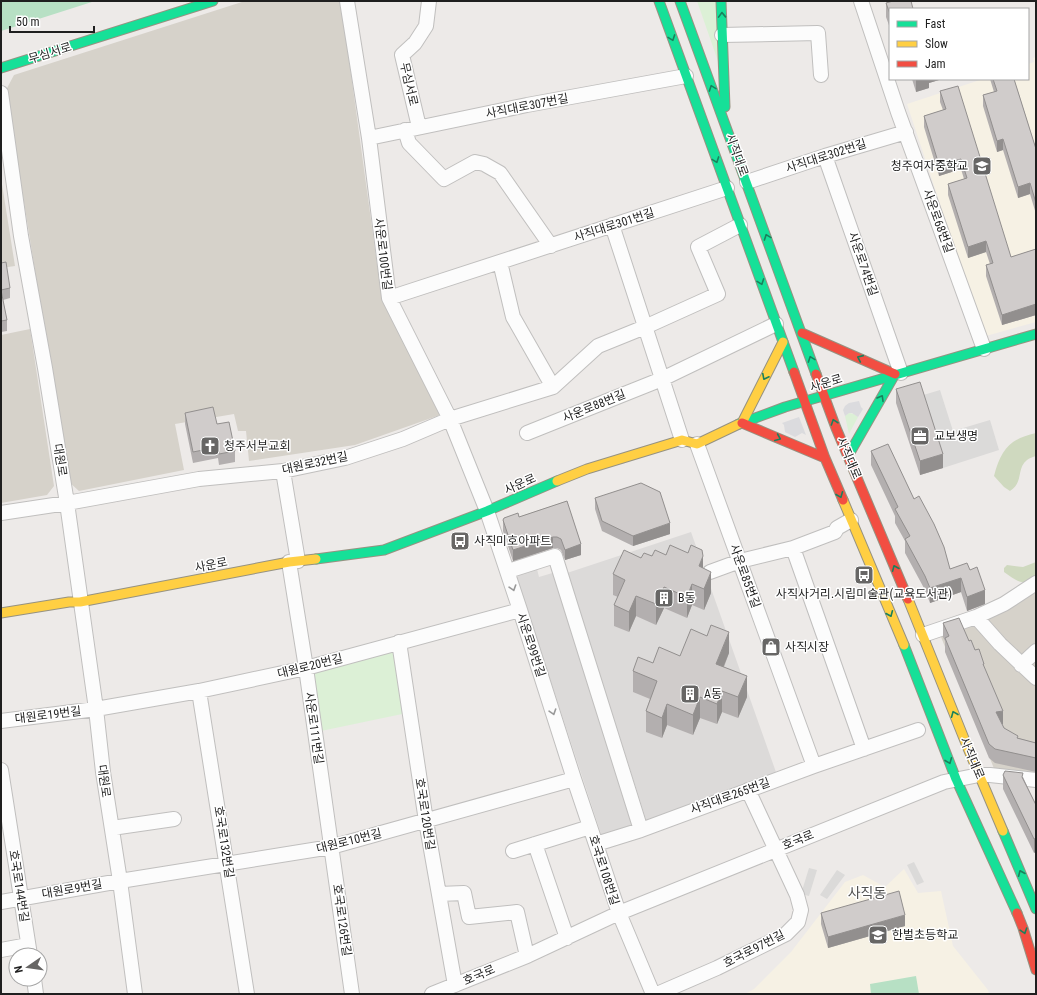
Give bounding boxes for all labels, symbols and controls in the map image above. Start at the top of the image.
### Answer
scale bar [10,8,94,34]
legend [889,8,1029,80]
one-way arrow [717,12,726,18]
text: 50 m [16,15,40,29]
text: Fast [925,17,946,31]
one-way arrow [667,34,676,41]
text: Slow [925,37,948,51]
street label: 무심서로 [27,40,73,66]
text: Jam [925,57,946,71]
street label: 무심서로 [397,61,421,107]
one-way arrow [709,85,717,92]
street label: 사직대로307번길 [484,91,570,121]
street label: 사직대로 [723,132,751,178]
street label: 사직대로302번길 [784,136,868,176]
school or university icon: 청주여자중학교 [971,155,993,177]
one-way arrow [712,156,720,163]
place label: 청주여자중학교 [891,159,968,173]
street label: 사운로68번길 [920,187,956,255]
street label: 사직대로301번길 [572,205,656,245]
street label: 사운로100번길 [372,217,394,291]
street label: 사운로74번길 [845,230,881,298]
one-way arrow [763,233,771,240]
one-way arrow [756,278,764,285]
one-way arrow [808,355,816,362]
one-way arrow [856,355,863,363]
street label: 사운로 [808,371,844,395]
one-way arrow [762,372,770,380]
street label: 사운로88번길 [560,387,628,425]
one-way arrow [877,395,884,402]
one-way arrow [830,418,839,425]
office icon: 교보생명 [909,425,931,447]
place label: 교보생명 [934,429,978,443]
one-way arrow [773,433,781,441]
church icon: 청주서부교회 [199,435,221,457]
street label: 사직대로 [834,435,864,481]
place label: 청주서부교회 [224,439,290,453]
street label: 대원로 [50,443,70,477]
street label: 대원로32번길 [281,449,349,477]
street label: 사운로 [502,471,538,497]
one-way arrow [835,490,843,498]
bus stop icon: 사직미호아파트 [449,530,471,552]
place label: 사직미호아파트 [474,534,551,548]
street label: 사운로85번길 [727,542,763,610]
street label: 사운로 [193,555,229,575]
bus stop icon: 사직사거리.시립미술관(교육도서관) [853,564,875,586]
one-way arrow [892,564,900,572]
one-way arrow [508,584,517,591]
building icon: B동 [653,587,675,609]
place label: 사직사거리.시립미술관(교육도서관) [776,587,952,601]
place label: B동 [678,591,696,605]
street label: 사운로99번길 [514,611,548,679]
one-way arrow [886,611,894,618]
shop icon: 사직시장 [760,636,782,658]
place label: 사직시장 [785,640,829,654]
street label: 대원로20번길 [276,651,344,681]
building icon: A동 [679,683,701,705]
place label: A동 [704,687,722,701]
street label: 사운로111번길 [302,691,326,765]
street label: 대원로19번길 [14,704,82,726]
one-way arrow [548,708,557,715]
one-way arrow [951,710,959,717]
street label: 사직대로 [957,735,987,781]
one-way arrow [944,758,952,765]
street label: 대원로 [95,764,113,798]
street label: 사직대로265번길 [688,775,772,817]
street label: 호국로120번길 [412,777,438,851]
street label: 호국로132번길 [211,805,237,879]
street label: 대원로10번길 [315,826,383,856]
street label: 호국로 [780,827,816,853]
street label: 호국로108번길 [586,833,622,907]
street label: 호국로144번길 [6,849,32,923]
one-way arrow [1017,869,1025,876]
street label: 대원로9번길 [41,877,103,901]
street label: 호국로126번길 [330,883,354,957]
district label: 사직동 [848,885,886,901]
school or university icon: 한벌초등학교 [867,924,889,946]
one-way arrow [1019,927,1028,934]
street label: 호국로97번길 [721,928,787,970]
place label: 한벌초등학교 [892,928,958,942]
north arrow [8,947,48,987]
street label: 호국로 [461,962,497,988]
text: N [12,964,26,974]

